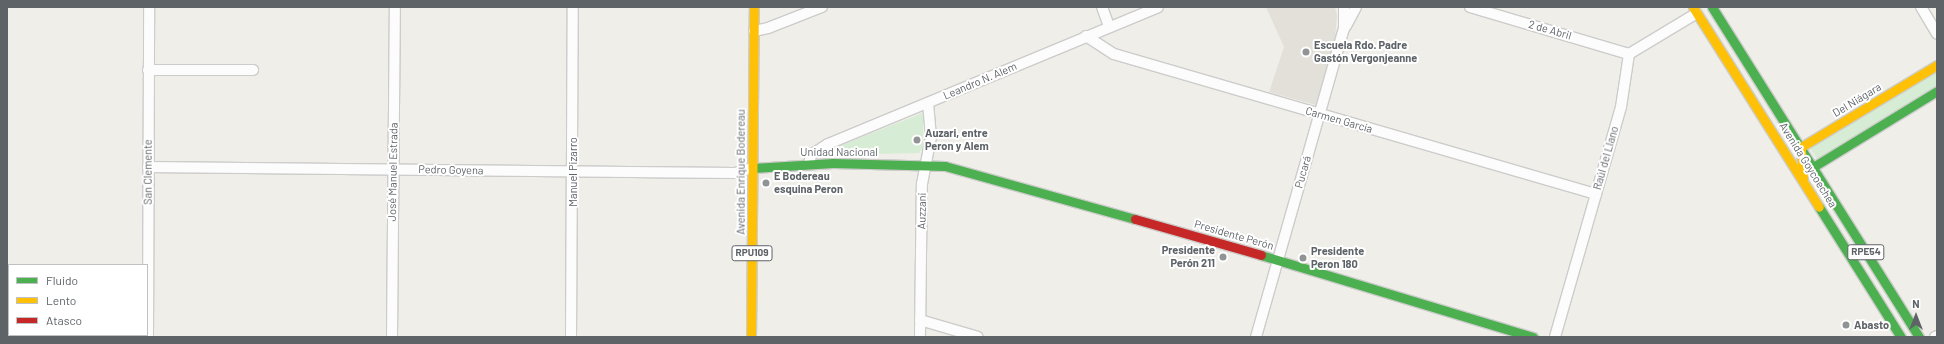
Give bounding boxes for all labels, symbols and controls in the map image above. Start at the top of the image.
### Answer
street label: 2 de Abril [1527,18,1573,42]
place label: Escuela Rdo. Padre Gastón Vergonjeanne [1314,39,1417,65]
marker: Escuela Rdo. Padre Gastón Vergonjeanne [1301,47,1311,57]
street label: Leandro N. Alem [941,60,1019,102]
street label: Del Niágara [1830,80,1884,120]
street label: Carmen García [1304,104,1374,136]
street label: Avenida Enrique Bodereau [734,109,748,235]
street label: Avenida Goycoechea [1776,120,1840,210]
street label: José Manuel Estrada [386,123,400,221]
street label: Raúl del Llano [1591,125,1621,191]
place label: Auzari, entre Peron y Alem [925,127,989,153]
marker: Auzari, entre Peron y Alem [912,135,922,145]
street label: Manuel Pizarro [566,137,580,207]
street label: San Clemente [141,139,155,205]
street label: Unidad Nacional [800,145,878,159]
street label: Pucará [1292,154,1314,190]
street label: Pedro Goyena [418,163,484,177]
place label: E Bodereau esquina Peron [774,170,843,196]
marker: E Bodereau esquina Peron [761,178,771,188]
street label: Auzzani [915,193,929,229]
street label: Presidente Perón [1193,217,1275,253]
place label: Presidente Perón 211 [1162,244,1215,270]
road number: RPE54 [1847,244,1885,260]
road number: RPU109 [731,245,773,261]
place label: Presidente Peron 180 [1311,245,1364,271]
marker: Presidente Perón 211 [1218,252,1228,262]
marker: Presidente Peron 180 [1298,253,1308,263]
legend [8,264,148,336]
text: Fluido [46,273,78,287]
text: Lento [46,293,76,307]
north arrow [1896,296,1936,336]
text: N [1912,297,1920,310]
text: Atasco [46,313,82,327]
place label: Abasto [1854,318,1889,332]
marker: Abasto [1841,320,1851,330]

